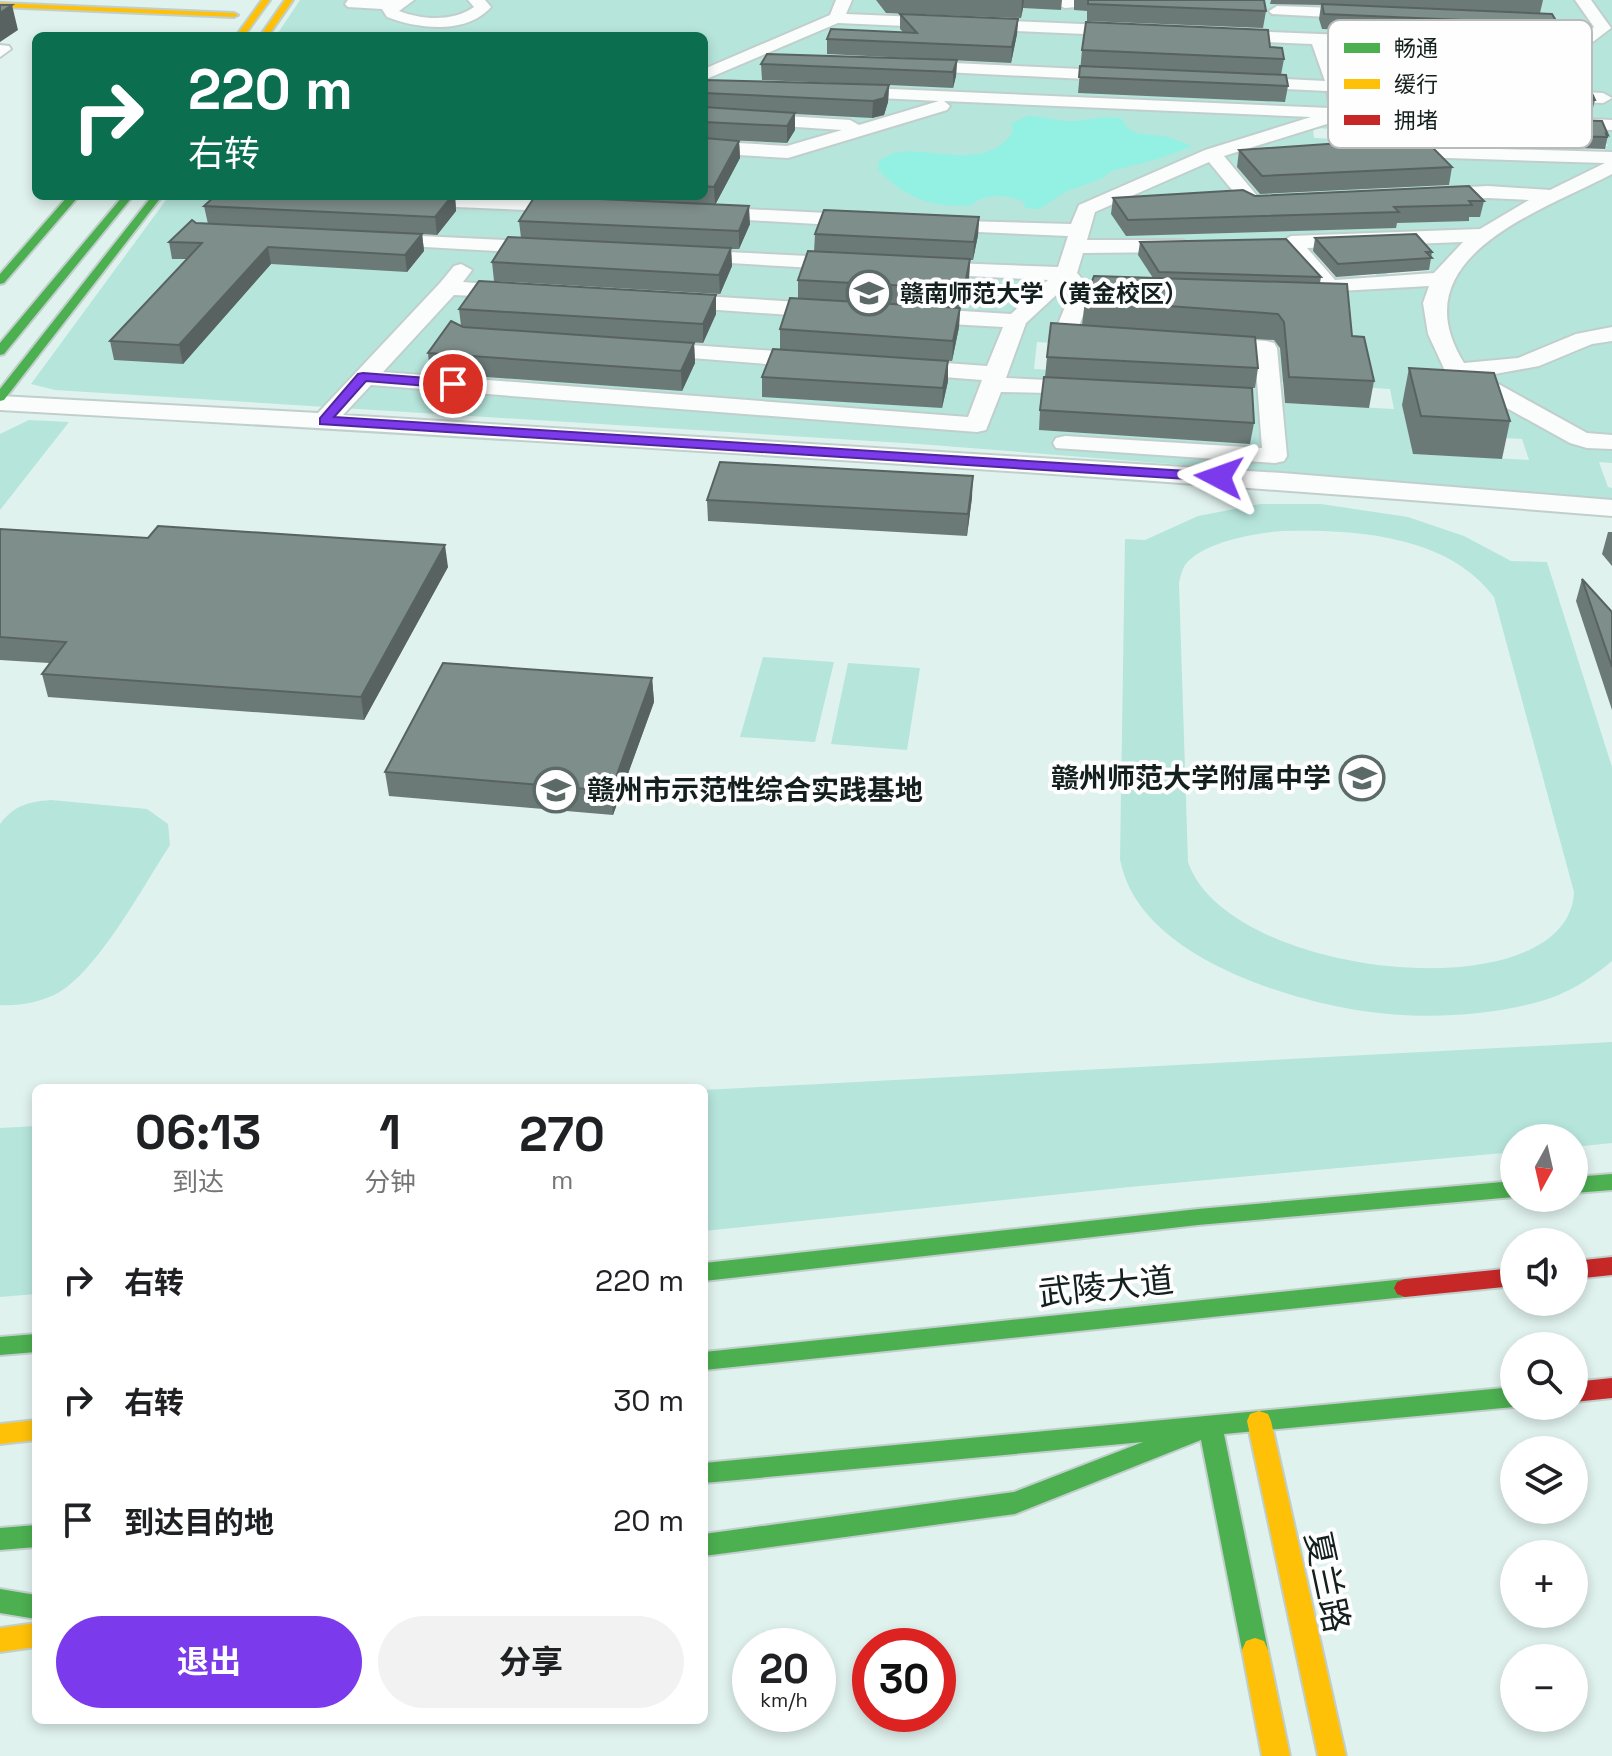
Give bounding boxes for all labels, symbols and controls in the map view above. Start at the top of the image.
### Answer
legend [1328,20,1592,148]
text: 畅通 [1394,34,1438,62]
text: 220 m [188,54,353,125]
icon: right [56,64,160,168]
text: 缓行 [1394,70,1438,98]
text: 拥堵 [1394,106,1438,134]
text: 右转 [188,131,260,177]
school or university icon: 赣南师范大学（黄金校区） [845,269,893,317]
place label: 赣南师范大学（黄金校区） [900,278,1188,309]
pin [419,350,487,418]
icon: arrive [431,362,475,406]
position arrow [1177,435,1261,519]
school or university icon: 赣州师范大学附属中学 [1338,754,1386,802]
place label: 赣州师范大学附属中学 [1051,760,1331,796]
school or university icon: 赣州市示范性综合实践基地 [532,766,580,814]
place label: 赣州市示范性综合实践基地 [587,772,923,808]
text: 06:13 [135,1102,261,1163]
text: 1 [379,1102,401,1163]
text: 270 [519,1104,605,1165]
north arrow [1500,1124,1588,1212]
map controls [1500,1124,1588,1732]
text: m [551,1163,573,1197]
text: 到达 [172,1165,224,1199]
text: 分钟 [364,1165,416,1199]
button: sound [1500,1228,1588,1316]
icon: right [56,1258,100,1302]
street label: 武陵大道 [1036,1259,1176,1315]
text: 220 m [595,1261,684,1300]
text: 右转 [124,1263,184,1302]
button: search [1500,1332,1588,1420]
icon: right [56,1378,100,1422]
text: 30 m [613,1381,684,1420]
text: 右转 [124,1383,184,1422]
button: layers [1500,1436,1588,1524]
icon: arrive [56,1498,100,1542]
text: 20 m [613,1501,684,1540]
text: 到达目的地 [124,1503,274,1542]
street label: 夏兰路 [1295,1528,1359,1636]
button: + [1500,1540,1588,1628]
button: 退出 [56,1616,362,1708]
button: 分享 [378,1616,684,1708]
speed limit sign: 30 [852,1628,956,1732]
text: 20 [759,1644,809,1695]
button: − [1500,1644,1588,1732]
text: km/h [760,1687,808,1713]

